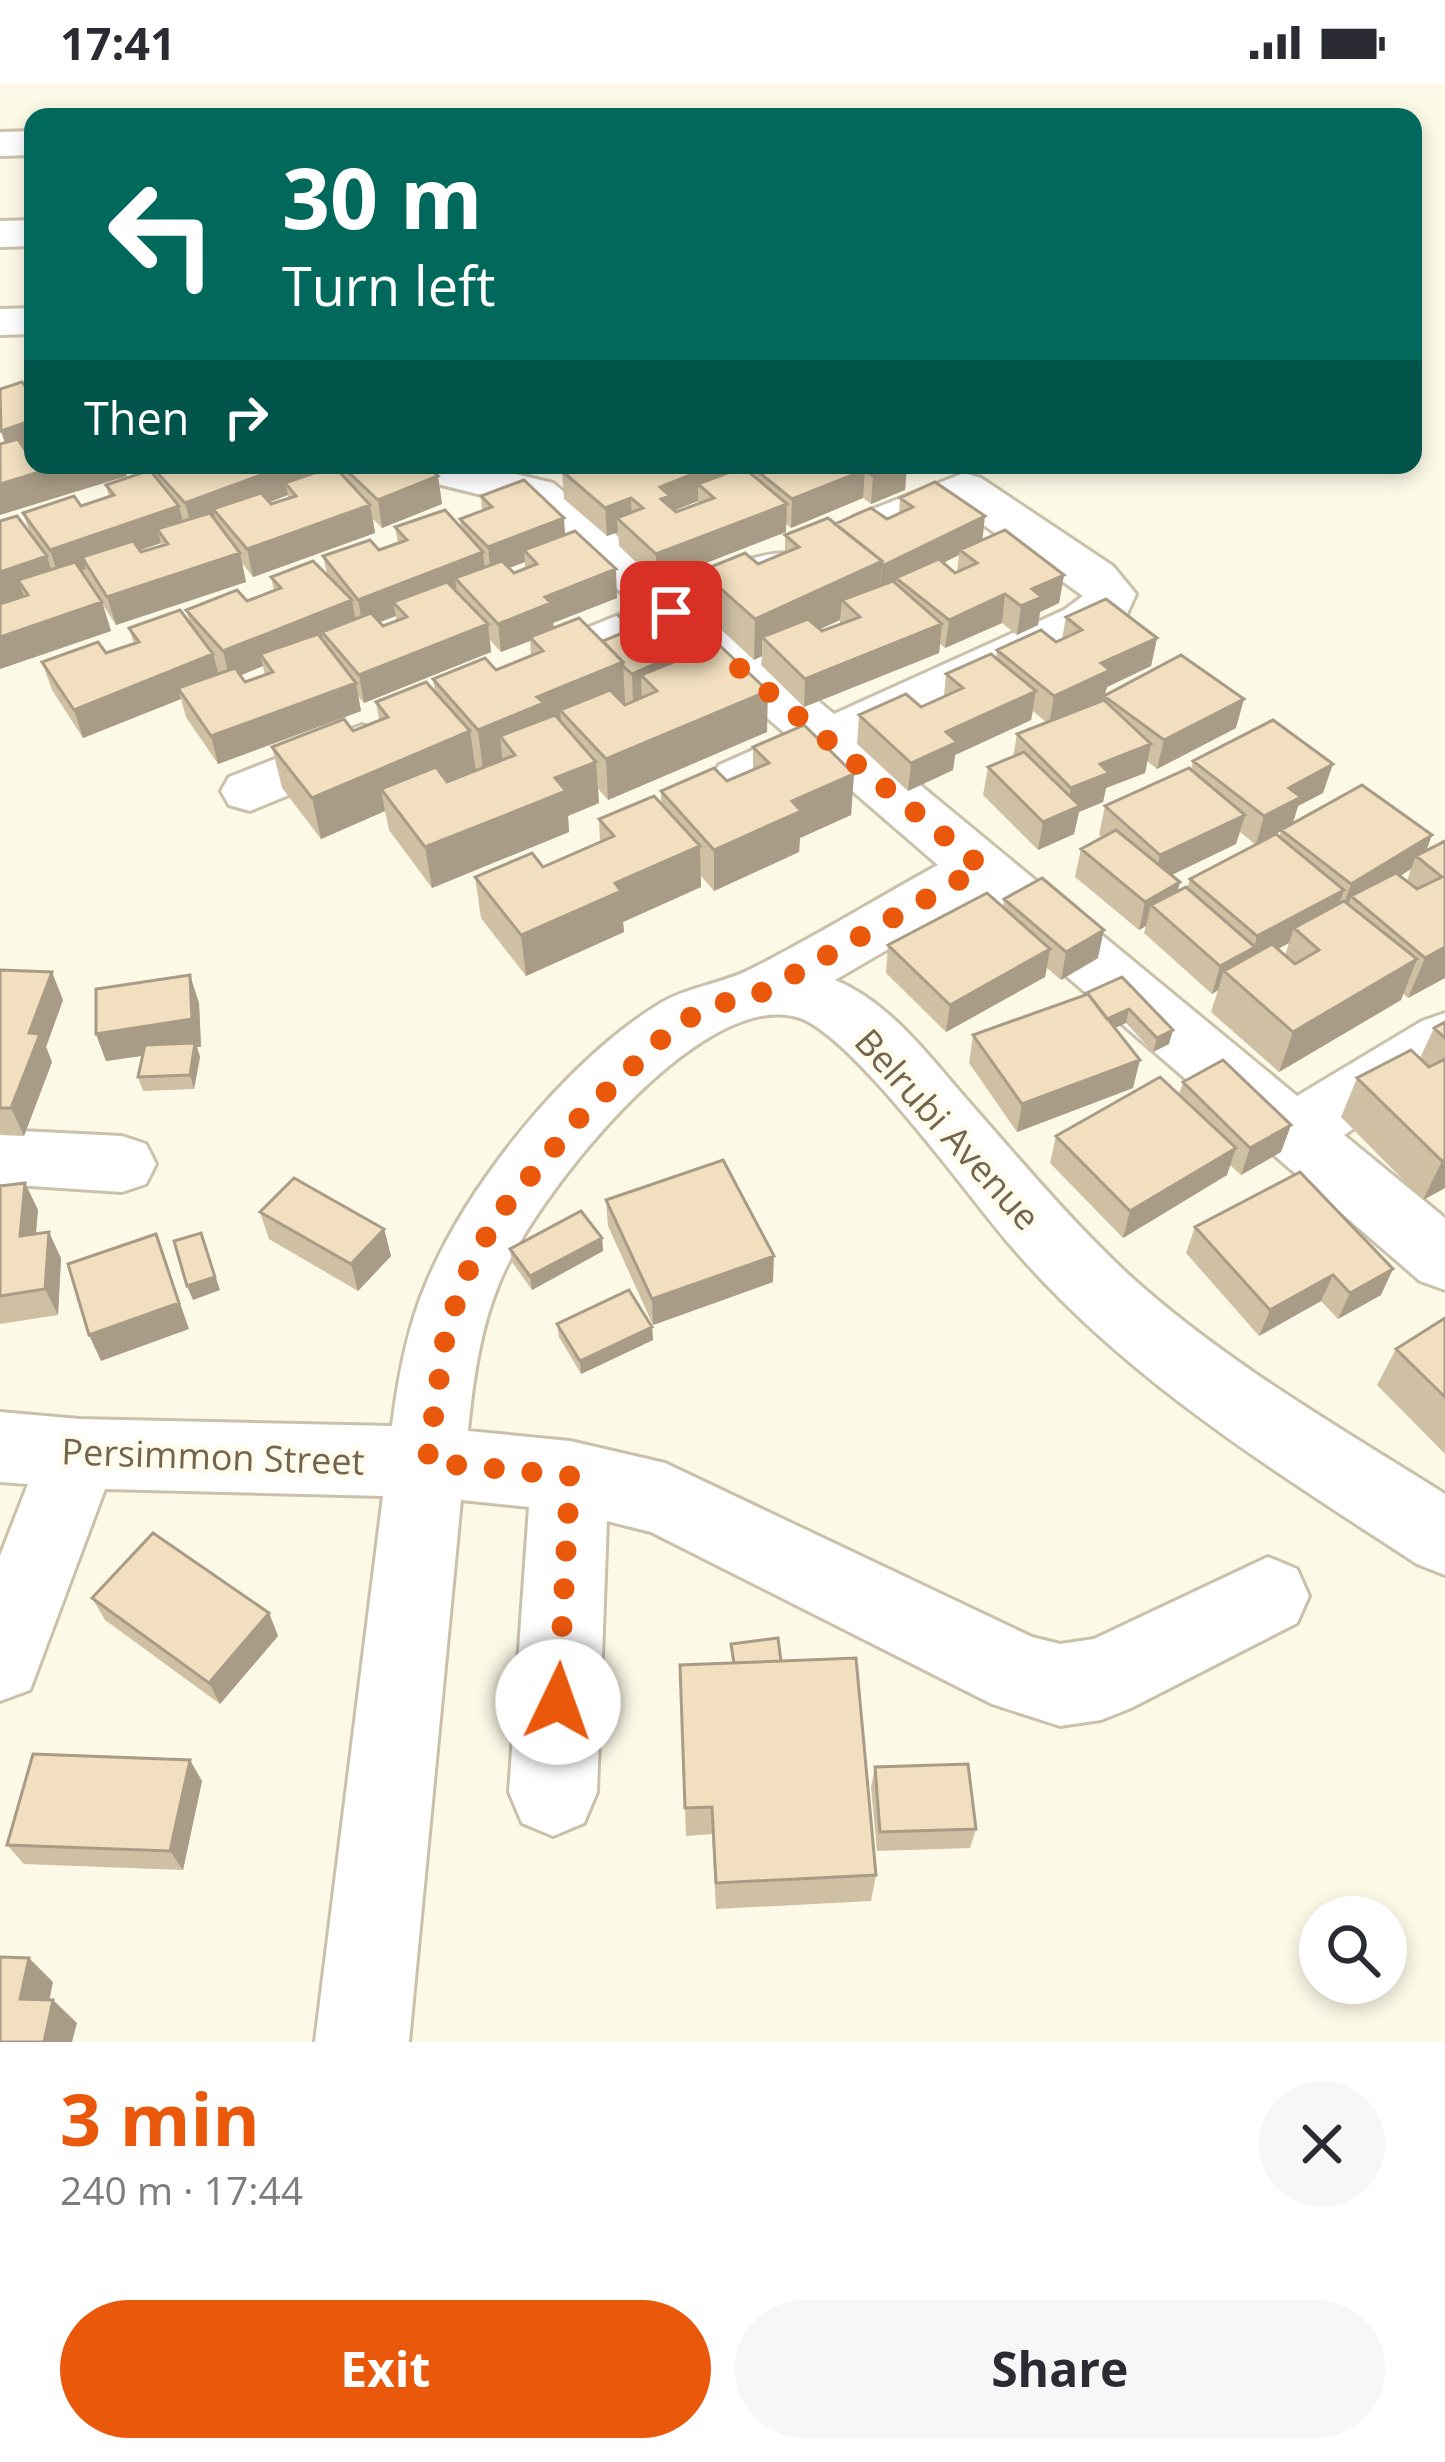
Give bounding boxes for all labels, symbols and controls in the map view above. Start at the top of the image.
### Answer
text: 17:41 [60,12,176,73]
text: 30 m [282,139,482,254]
icon: left [84,156,240,312]
text: Turn left [282,248,495,322]
icon: right [213,384,279,450]
text: Then [84,387,189,448]
pin [620,561,722,663]
icon: arrive [638,579,704,645]
street label: Belrubi Avenue [844,1018,1052,1240]
street label: Persimmon Street [61,1426,365,1486]
position arrow [495,1639,621,1765]
map controls [1299,1896,1407,2004]
button: search [1299,1896,1407,2004]
text: 3 min [60,2069,260,2167]
button: close [1259,2081,1385,2207]
text: 240 m · 17:44 [60,2163,303,2216]
button: Exit [60,2300,711,2438]
button: Share [735,2300,1385,2438]

